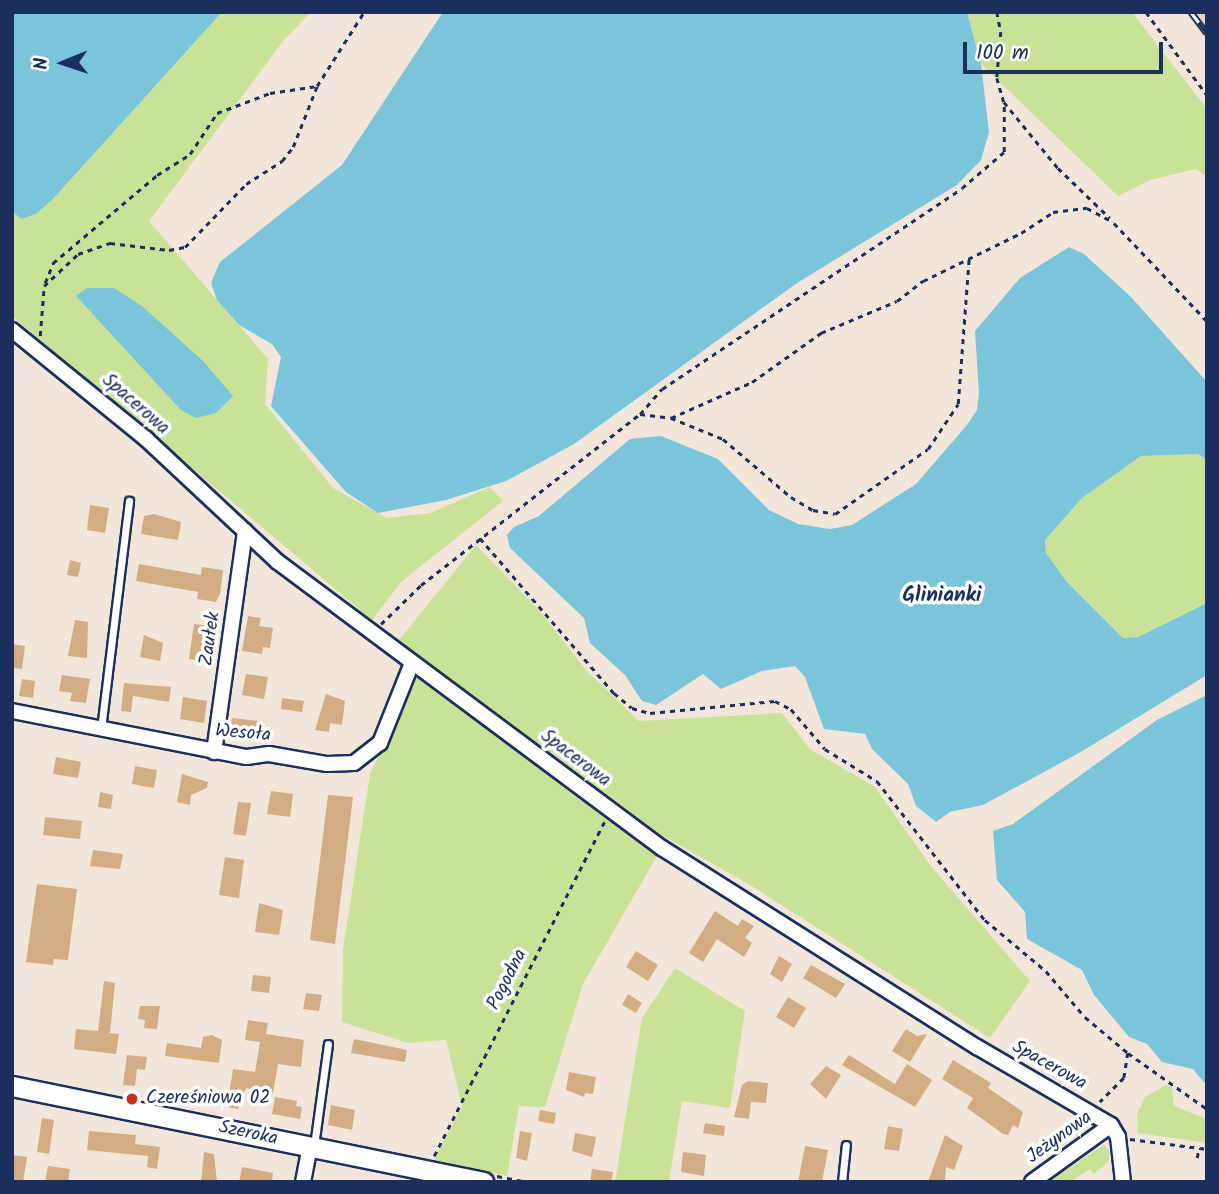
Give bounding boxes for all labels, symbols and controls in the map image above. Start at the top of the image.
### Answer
north arrow [28,28,98,98]
scale bar [967,28,1166,72]
text: 100 m [976,37,1029,70]
text: N [27,57,57,70]
street label: Spacerowa [97,370,173,440]
district label: Glinianki [903,583,981,609]
street label: Zaułek [196,611,226,667]
street label: Wesoła [214,720,272,748]
street label: Spacerowa [536,725,614,793]
street label: Pogodna [483,946,533,1014]
street label: Spacerowa [1008,1036,1090,1096]
place label: Czereśniowa 02 [146,1088,270,1110]
marker: Czereśniowa 02 [124,1091,140,1107]
street label: Jeżynowa [1023,1107,1097,1169]
street label: Szeroka [216,1117,280,1151]

